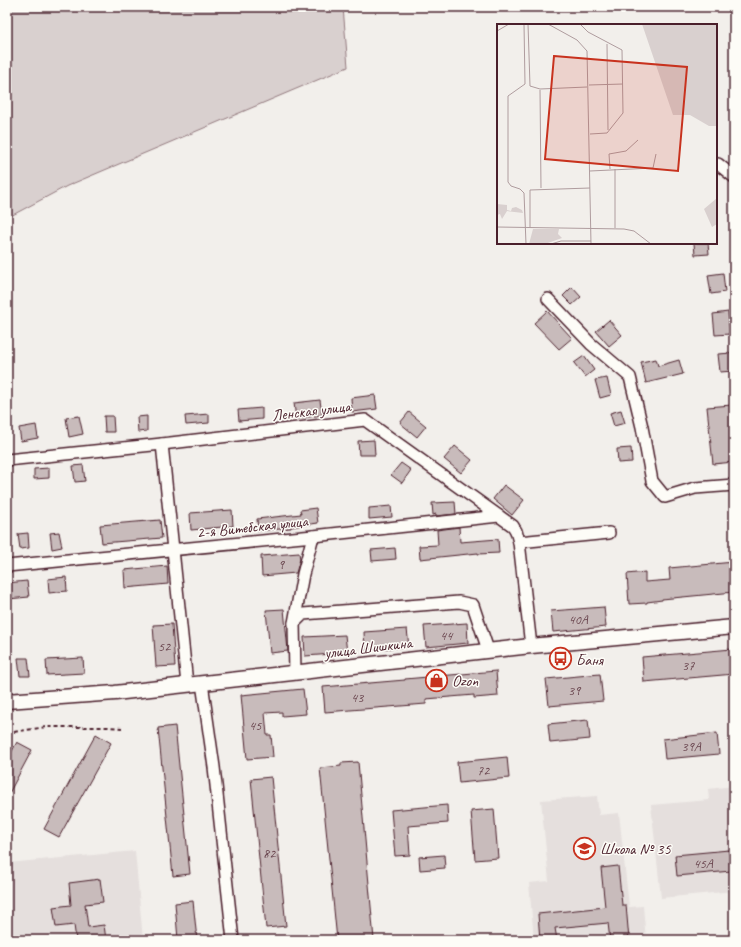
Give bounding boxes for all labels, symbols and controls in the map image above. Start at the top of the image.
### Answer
inset map [497,24,717,244]
street label: Ленская улица [271,396,353,426]
street label: 2-я Витебская улица [195,511,310,543]
house number: 9 [278,556,286,573]
house number: 40А [568,611,589,628]
house number: 44 [440,627,454,644]
street label: улица Шишкина [322,633,415,663]
house number: 52 [158,638,172,655]
bus stop icon: Баня [548,646,574,672]
place label: Баня [576,650,604,670]
house number: 37 [682,657,695,674]
shop icon: Ozon [423,667,449,693]
place label: Ozon [452,671,479,691]
house number: 39 [568,682,582,699]
house number: 43 [351,689,365,706]
house number: 45 [249,717,262,734]
house number: 39А [681,738,702,755]
house number: 72 [477,762,491,779]
school or university icon: Школа № 35 [571,835,597,861]
place label: Школа № 35 [600,839,671,859]
house number: 82 [263,845,277,862]
house number: 45А [693,855,714,872]

